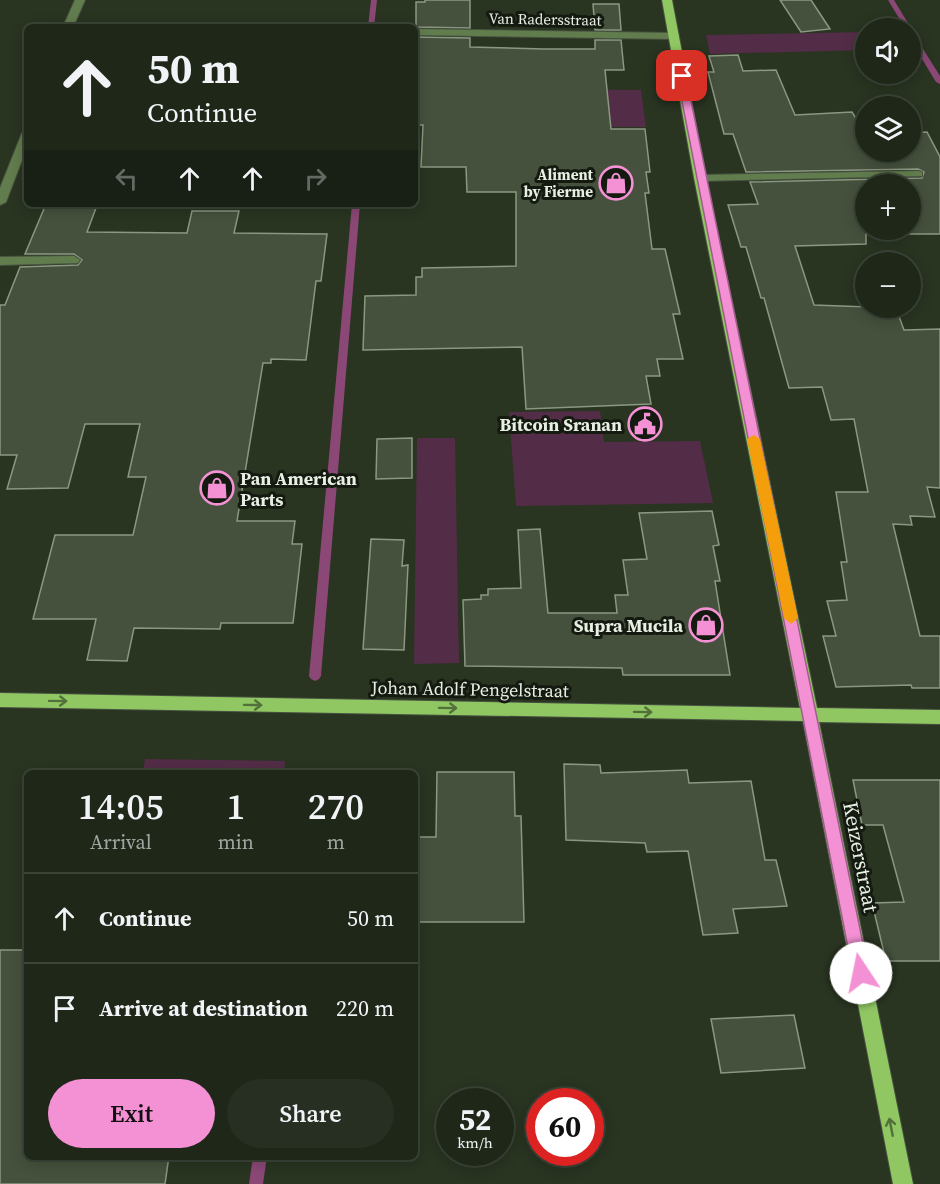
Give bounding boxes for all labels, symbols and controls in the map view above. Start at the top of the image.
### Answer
street label: Van Radersstraat [488,8,602,30]
map controls [855,18,921,318]
button: sound [855,18,921,84]
text: 50 m [147,39,240,97]
icon: ahead [48,48,126,126]
pin [656,50,707,101]
icon: arrive [665,59,698,92]
text: Continue [147,94,257,131]
button: layers [855,96,921,162]
icon: left [110,162,143,195]
icon: ahead [173,162,206,195]
icon: ahead [236,162,269,195]
icon: right [299,162,332,195]
place label: Aliment by Fierme [523,164,594,202]
shop icon: Aliment by Fierme [598,165,634,201]
button: + [855,174,921,240]
button: − [855,252,921,318]
public building icon: Bitcoin Sranan [627,406,663,442]
place label: Bitcoin Sranan [500,412,622,437]
place label: Pan American Parts [240,466,357,512]
shop icon: Pan American Parts [199,470,235,506]
shop icon: Supra Mucila [688,607,724,643]
place label: Supra Mucila [574,613,683,638]
street label: Johan Adolf Pengelstraat [370,675,569,703]
one-way arrow [48,695,68,707]
one-way arrow [243,699,263,711]
one-way arrow [438,702,458,714]
one-way arrow [633,706,653,718]
text: 14:05 [78,782,164,831]
text: 1 [226,782,245,831]
text: 270 [308,782,364,831]
street label: Keizerstraat [836,799,886,915]
text: Arrival [90,828,152,856]
text: min [218,828,254,856]
text: m [327,828,345,856]
icon: ahead [48,902,81,935]
text: Continue [99,903,192,933]
text: 50 m [347,903,394,933]
position arrow [829,941,893,1005]
icon: arrive [48,992,81,1025]
text: Arrive at destination [99,993,308,1023]
text: 220 m [336,993,394,1023]
button: Exit [48,1079,215,1148]
button: Share [227,1079,394,1148]
speed limit sign: 60 [526,1088,604,1166]
text: 52 [459,1099,491,1140]
one-way arrow [885,1117,896,1137]
text: km/h [457,1132,493,1153]

